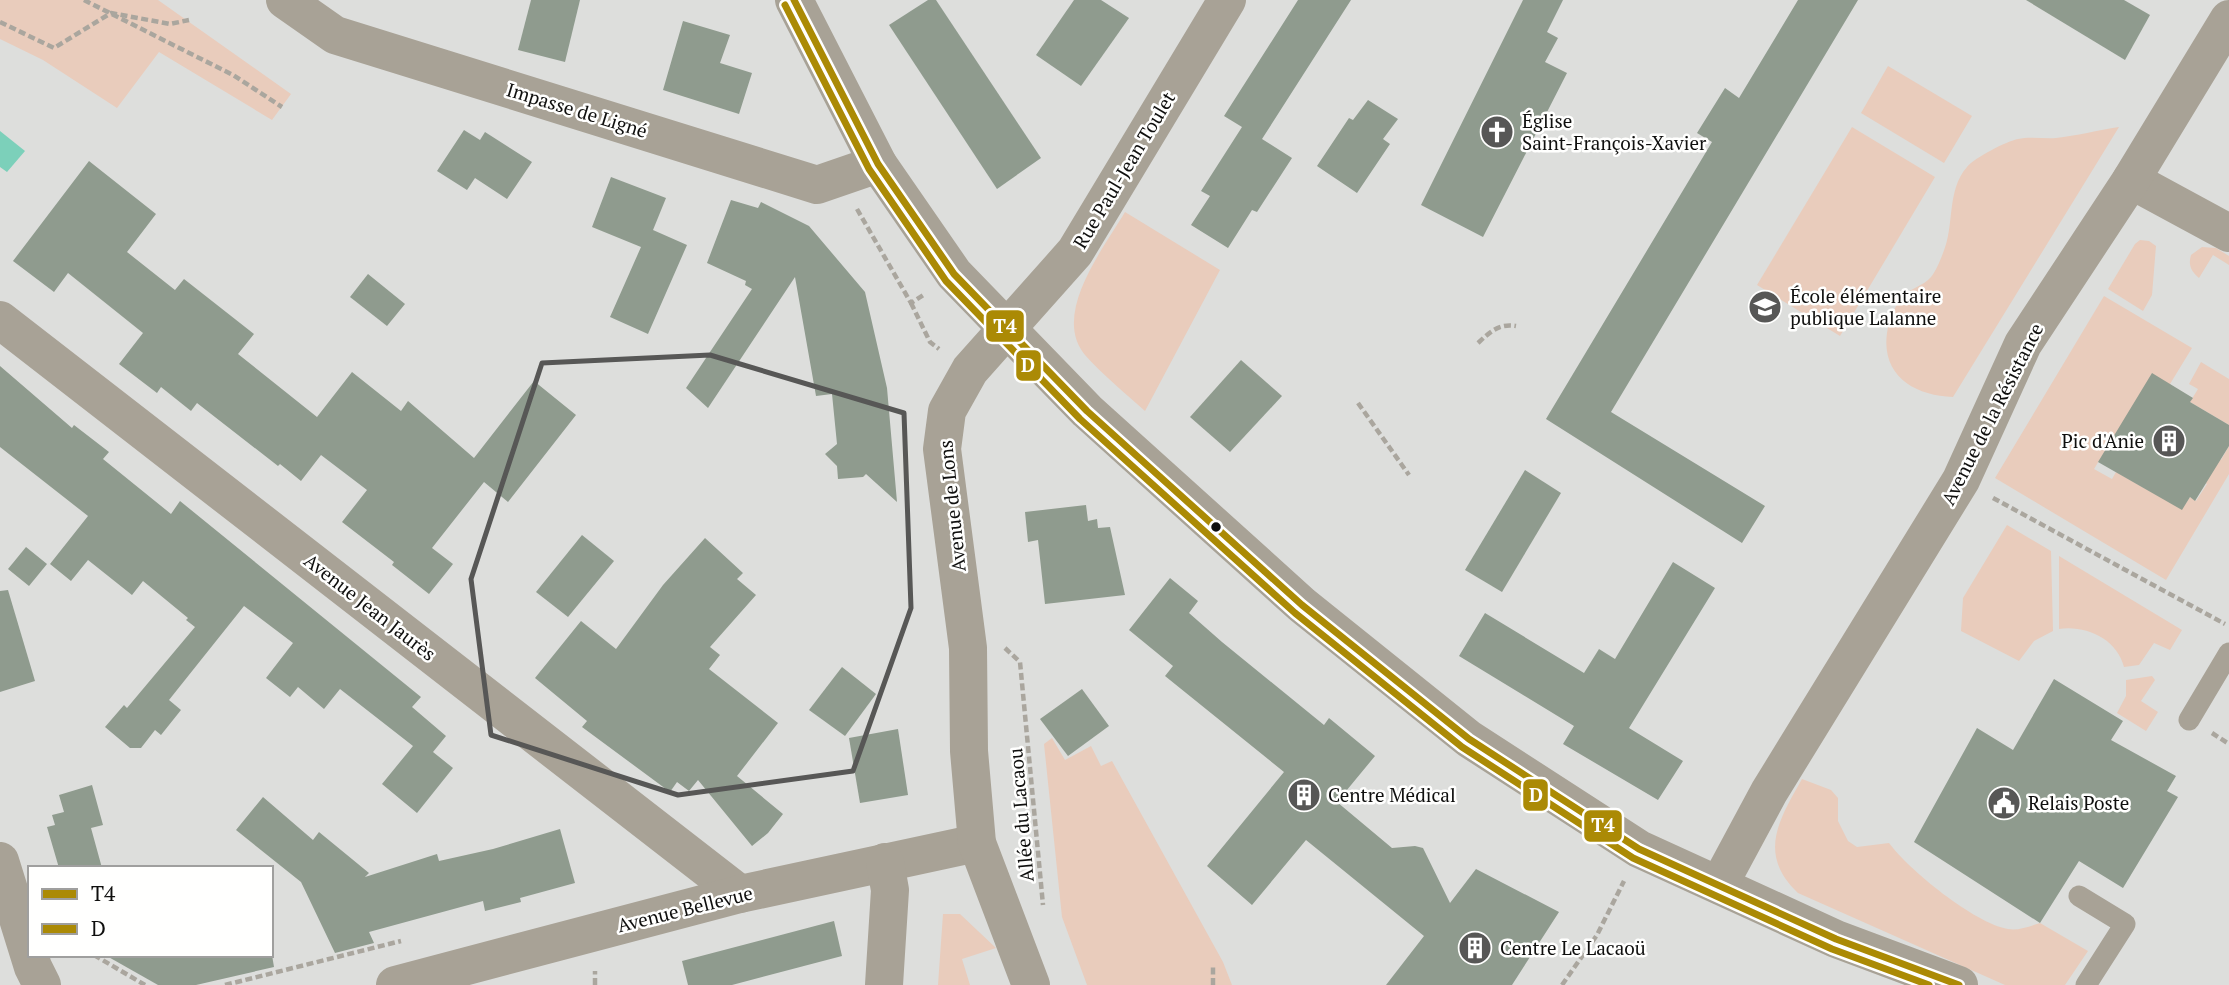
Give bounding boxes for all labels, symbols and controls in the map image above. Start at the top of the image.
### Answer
street label: Impasse de Ligné [504,76,651,143]
street label: Rue Paul-Jean Toulet [1067,87,1180,253]
place label: Église Saint-François-Xavier [1522,108,1707,155]
church icon: Église Saint-François-Xavier [1478,113,1516,151]
place label: École élémentaire publique Lalanne [1790,283,1941,330]
school or university icon: École élémentaire publique Lalanne [1746,288,1784,326]
line badge: T4 [985,309,1025,343]
text: T4 [993,313,1017,338]
street label: Avenue de la Résistance [1935,319,2048,509]
line badge: D [1015,349,1042,382]
text: D [1021,352,1035,377]
building icon: Pic d'Anie [2150,422,2188,460]
place label: Pic d'Anie [2062,428,2144,453]
street label: Avenue de Lons [932,439,971,573]
unlabelled marker [1209,520,1223,534]
street label: Avenue Jean Jaurès [299,547,441,666]
street label: Allée du Lacaou [1002,747,1039,883]
building icon: Centre Médical [1285,776,1323,814]
line badge: D [1522,778,1549,812]
place label: Centre Médical [1328,782,1456,807]
text: D [1529,782,1543,807]
public building icon: Relais Poste [1985,784,2023,822]
place label: Relais Poste [2028,790,2129,815]
line badge: T4 [1583,809,1623,843]
text: T4 [1591,812,1615,837]
legend [28,866,273,957]
text: T4 [91,879,116,907]
street label: Avenue Bellevue [615,880,755,937]
text: D [91,914,106,942]
building icon: Centre Le Lacaoü [1456,929,1494,967]
place label: Centre Le Lacaoü [1500,935,1646,960]

